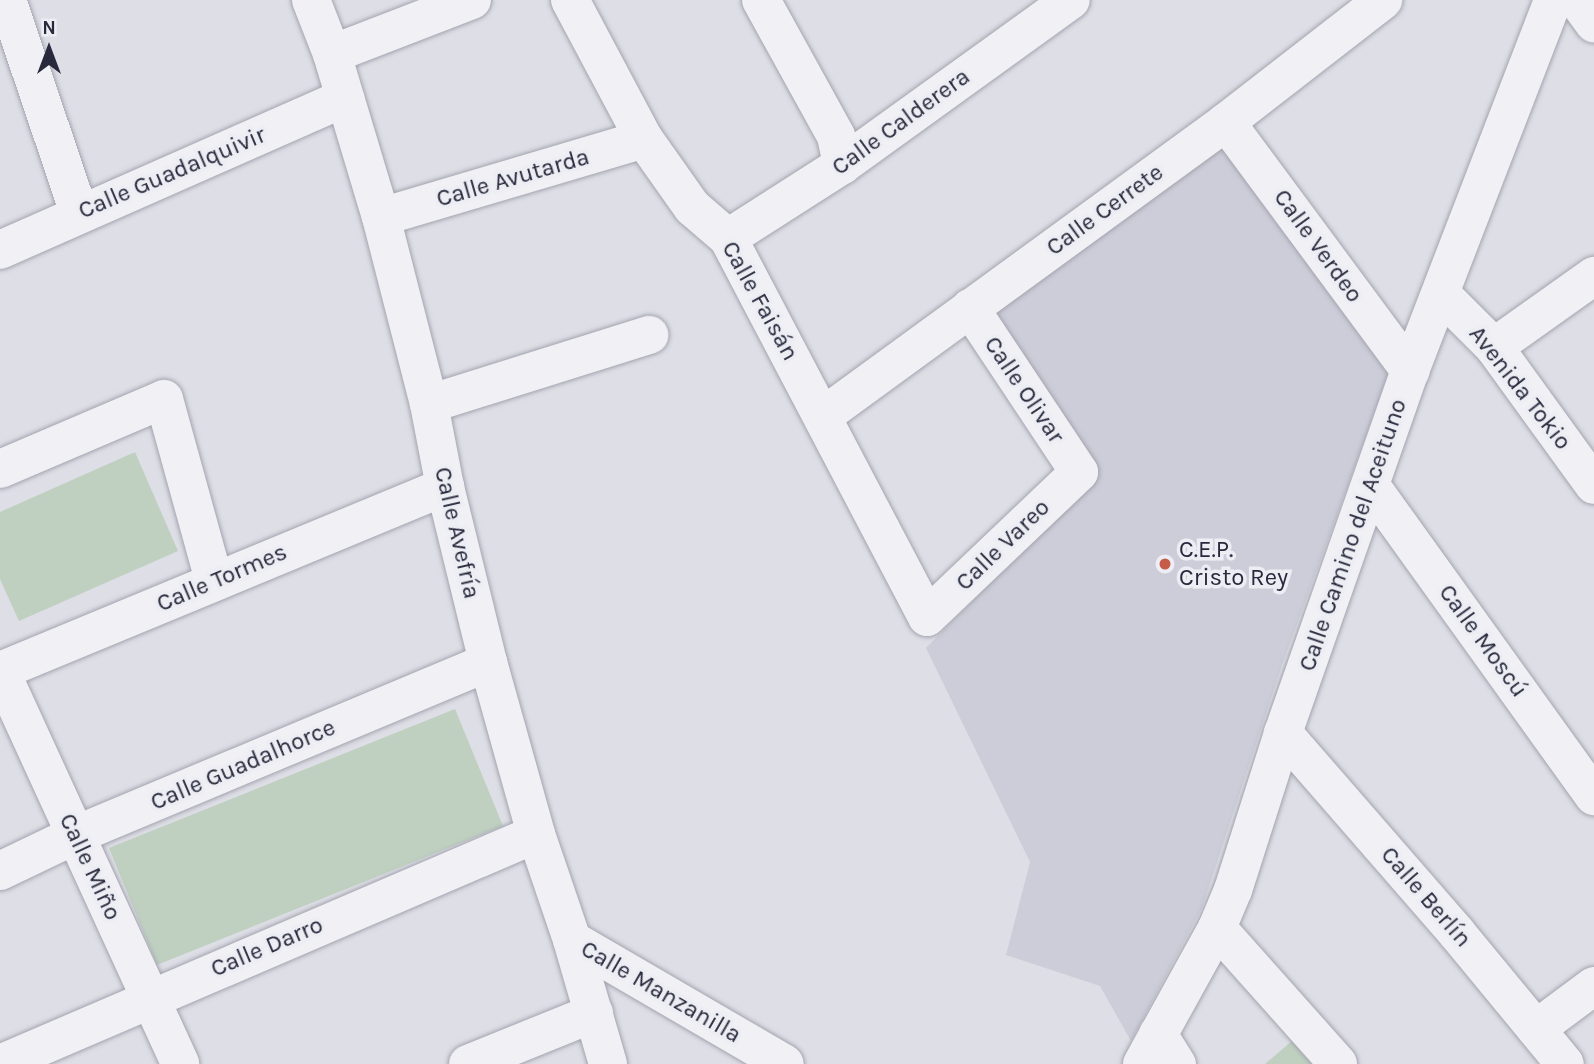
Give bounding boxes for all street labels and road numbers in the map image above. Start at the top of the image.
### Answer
street label: Calle Calderera [826,62,976,182]
street label: Calle Guadalquivir [74,121,270,225]
street label: Calle Avutarda [433,142,593,214]
street label: Calle Cerrete [1041,158,1169,262]
street label: Calle Verdeo [1267,184,1369,308]
street label: Calle Faisán [715,236,805,366]
street label: Avenida Tokio [1463,320,1577,456]
street label: Calle Olivar [978,331,1070,449]
street label: Calle Camino del Aceituno [1293,395,1413,675]
street label: Calle Avefría [428,464,486,602]
street label: Calle Vareo [950,493,1056,597]
street label: Calle Tormes [153,538,291,618]
street label: Calle Moscú [1432,579,1534,703]
street label: Calle Guadalhorce [146,713,340,817]
street label: Calle Miño [53,809,127,925]
street label: Calle Berlín [1375,841,1477,953]
street label: Calle Darro [207,911,327,983]
street label: Calle Manzanilla [576,934,746,1050]

